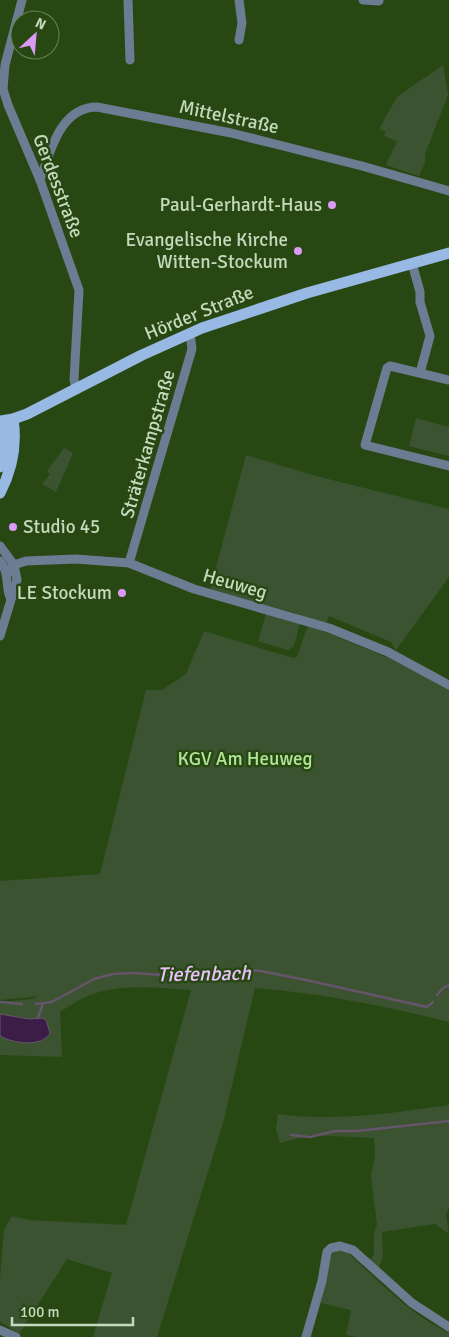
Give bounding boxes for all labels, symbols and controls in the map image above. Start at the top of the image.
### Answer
north arrow [10,10,60,60]
text: N [32,14,49,34]
street label: Mittelstraße [177,95,281,139]
street label: Gerdesstraße [27,131,89,241]
place label: Paul-Gerhardt-Haus [160,193,322,217]
marker: Paul-Gerhardt-Haus [326,199,338,211]
place label: Evangelische Kirche Witten-Stockum [126,228,288,274]
marker: Evangelische Kirche Witten-Stockum [292,245,304,257]
street label: Hörder Straße [141,280,257,346]
street label: Sträterkampstraße [115,367,181,521]
place label: Studio 45 [23,515,100,539]
marker: Studio 45 [7,521,19,533]
street label: Heuweg [200,563,270,605]
place label: LE Stockum [17,581,112,605]
marker: LE Stockum [116,587,128,599]
park label: KGV Am Heuweg [178,747,312,771]
water label: Tiefenbach [157,961,252,987]
scale bar [12,1294,134,1326]
text: 100 m [20,1303,60,1321]

